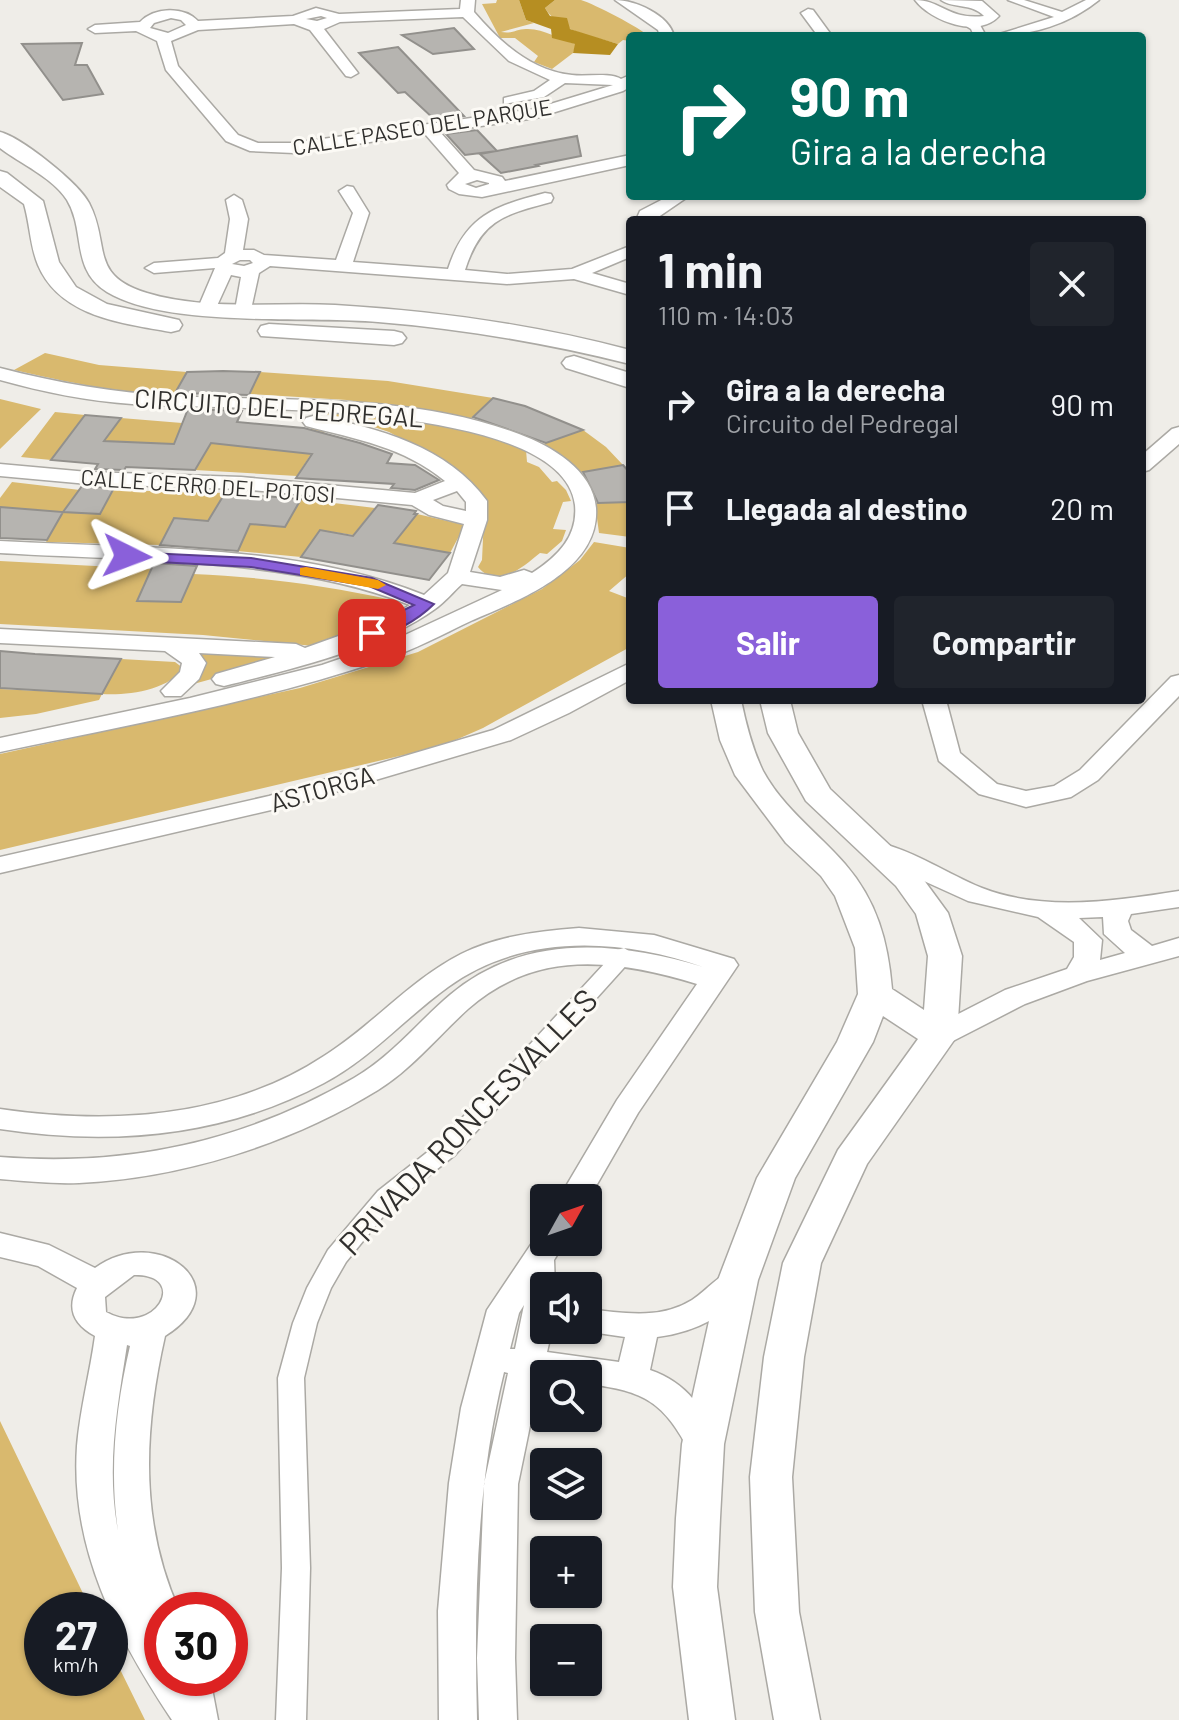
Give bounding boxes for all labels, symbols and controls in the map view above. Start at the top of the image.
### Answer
text: 90 m [790,61,910,128]
icon: right [658,64,762,168]
street label: CALLE PASEO DEL PARQUE [291,93,553,159]
text: Gira a la derecha [790,129,1047,172]
text: 1 min [658,240,763,298]
button: close [1030,242,1114,326]
text: 110 m · 14:03 [658,299,794,330]
text: Gira a la derecha [726,371,945,407]
street label: CIRCUITO DEL PEDREGAL [133,381,425,433]
icon: right [658,382,702,426]
text: 90 m [1051,386,1114,422]
text: Circuito del Pedregal [726,407,959,438]
street label: CALLE CERRO DEL POTOSI [80,463,336,507]
icon: arrive [658,486,702,530]
text: Llegada al destino [726,490,968,526]
text: 20 m [1050,490,1114,526]
position arrow [85,514,169,598]
button: Salir [658,596,878,688]
button: Compartir [894,596,1114,688]
pin [338,599,406,667]
icon: arrive [350,611,394,655]
street label: ASTORGA [266,758,378,818]
street label: PRIVADA RONCESVALLES [330,980,604,1262]
north arrow [530,1184,602,1256]
map controls [530,1184,602,1696]
button: sound [530,1272,602,1344]
button: search [530,1360,602,1432]
button: layers [530,1448,602,1520]
button: + [530,1536,602,1608]
speed limit sign: 30 [144,1592,248,1696]
text: 27 [55,1610,97,1658]
button: − [530,1624,602,1696]
text: km/h [53,1652,99,1676]

